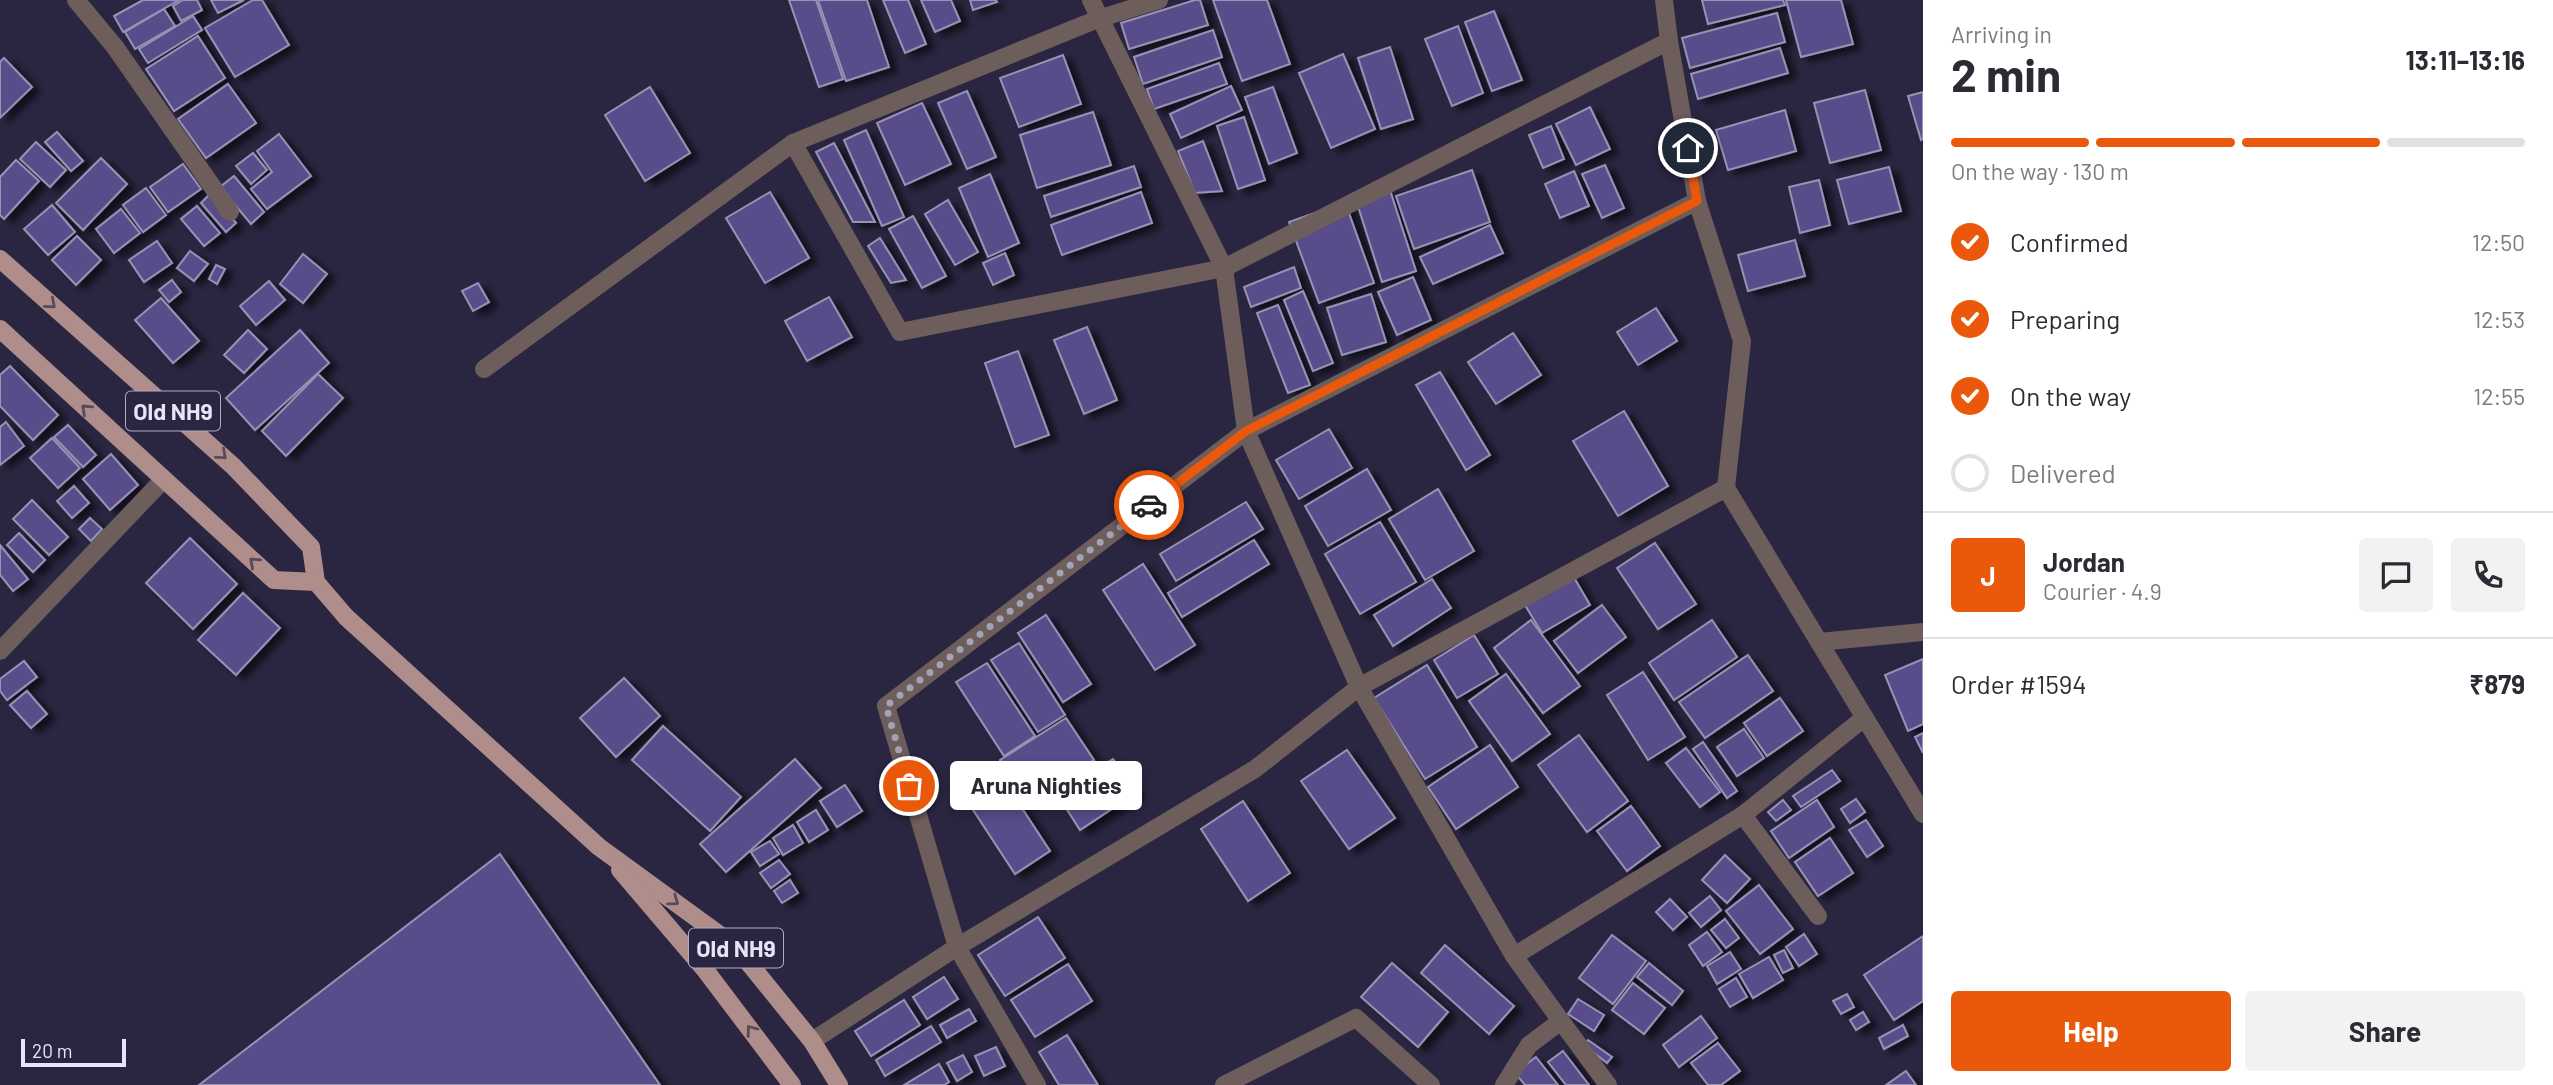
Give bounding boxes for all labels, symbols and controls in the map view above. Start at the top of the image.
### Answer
text: Arriving in [1951,20,2052,48]
text: 13:11–13:16 [2405,44,2525,75]
text: 2 min [1951,46,2061,101]
pin [1658,118,1718,178]
icon: home [1669,129,1707,167]
text: On the way · 130 m [1951,157,2129,185]
icon: check [1951,223,1989,261]
text: Confirmed [2010,226,2129,257]
text: 12:50 [2472,228,2525,256]
one-way arrow [43,296,56,308]
icon: check [1951,300,1989,338]
text: Preparing [2010,303,2120,334]
text: 12:53 [2473,305,2525,333]
icon: check [1951,377,1989,415]
text: On the way [2010,380,2131,411]
text: 12:55 [2473,382,2525,410]
road number: Old NH9 [126,392,220,430]
one-way arrow [81,404,94,417]
one-way arrow [214,447,227,459]
text: Delivered [2010,457,2116,488]
courier [1114,470,1184,540]
icon: car [1130,486,1168,524]
button: chat [2359,538,2433,612]
button: phone [2451,538,2525,612]
text: Jordan [2043,546,2125,577]
one-way arrow [250,558,263,570]
text: J [1980,560,1996,591]
text: Courier · 4.9 [2043,577,2162,605]
text: Order #1594 [1951,668,2087,699]
text: ₹879 [2469,668,2525,699]
pin [879,756,939,816]
callout: Aruna Nighties [951,762,1144,810]
icon: bag [890,767,928,805]
text: Aruna Nighties [970,771,1122,799]
one-way arrow [666,893,679,906]
road number: Old NH9 [689,928,783,967]
button: Help [1951,991,2231,1071]
button: Share [2245,991,2525,1071]
one-way arrow [747,1025,760,1038]
scale bar [21,1036,126,1068]
text: 20 m [32,1039,72,1062]

